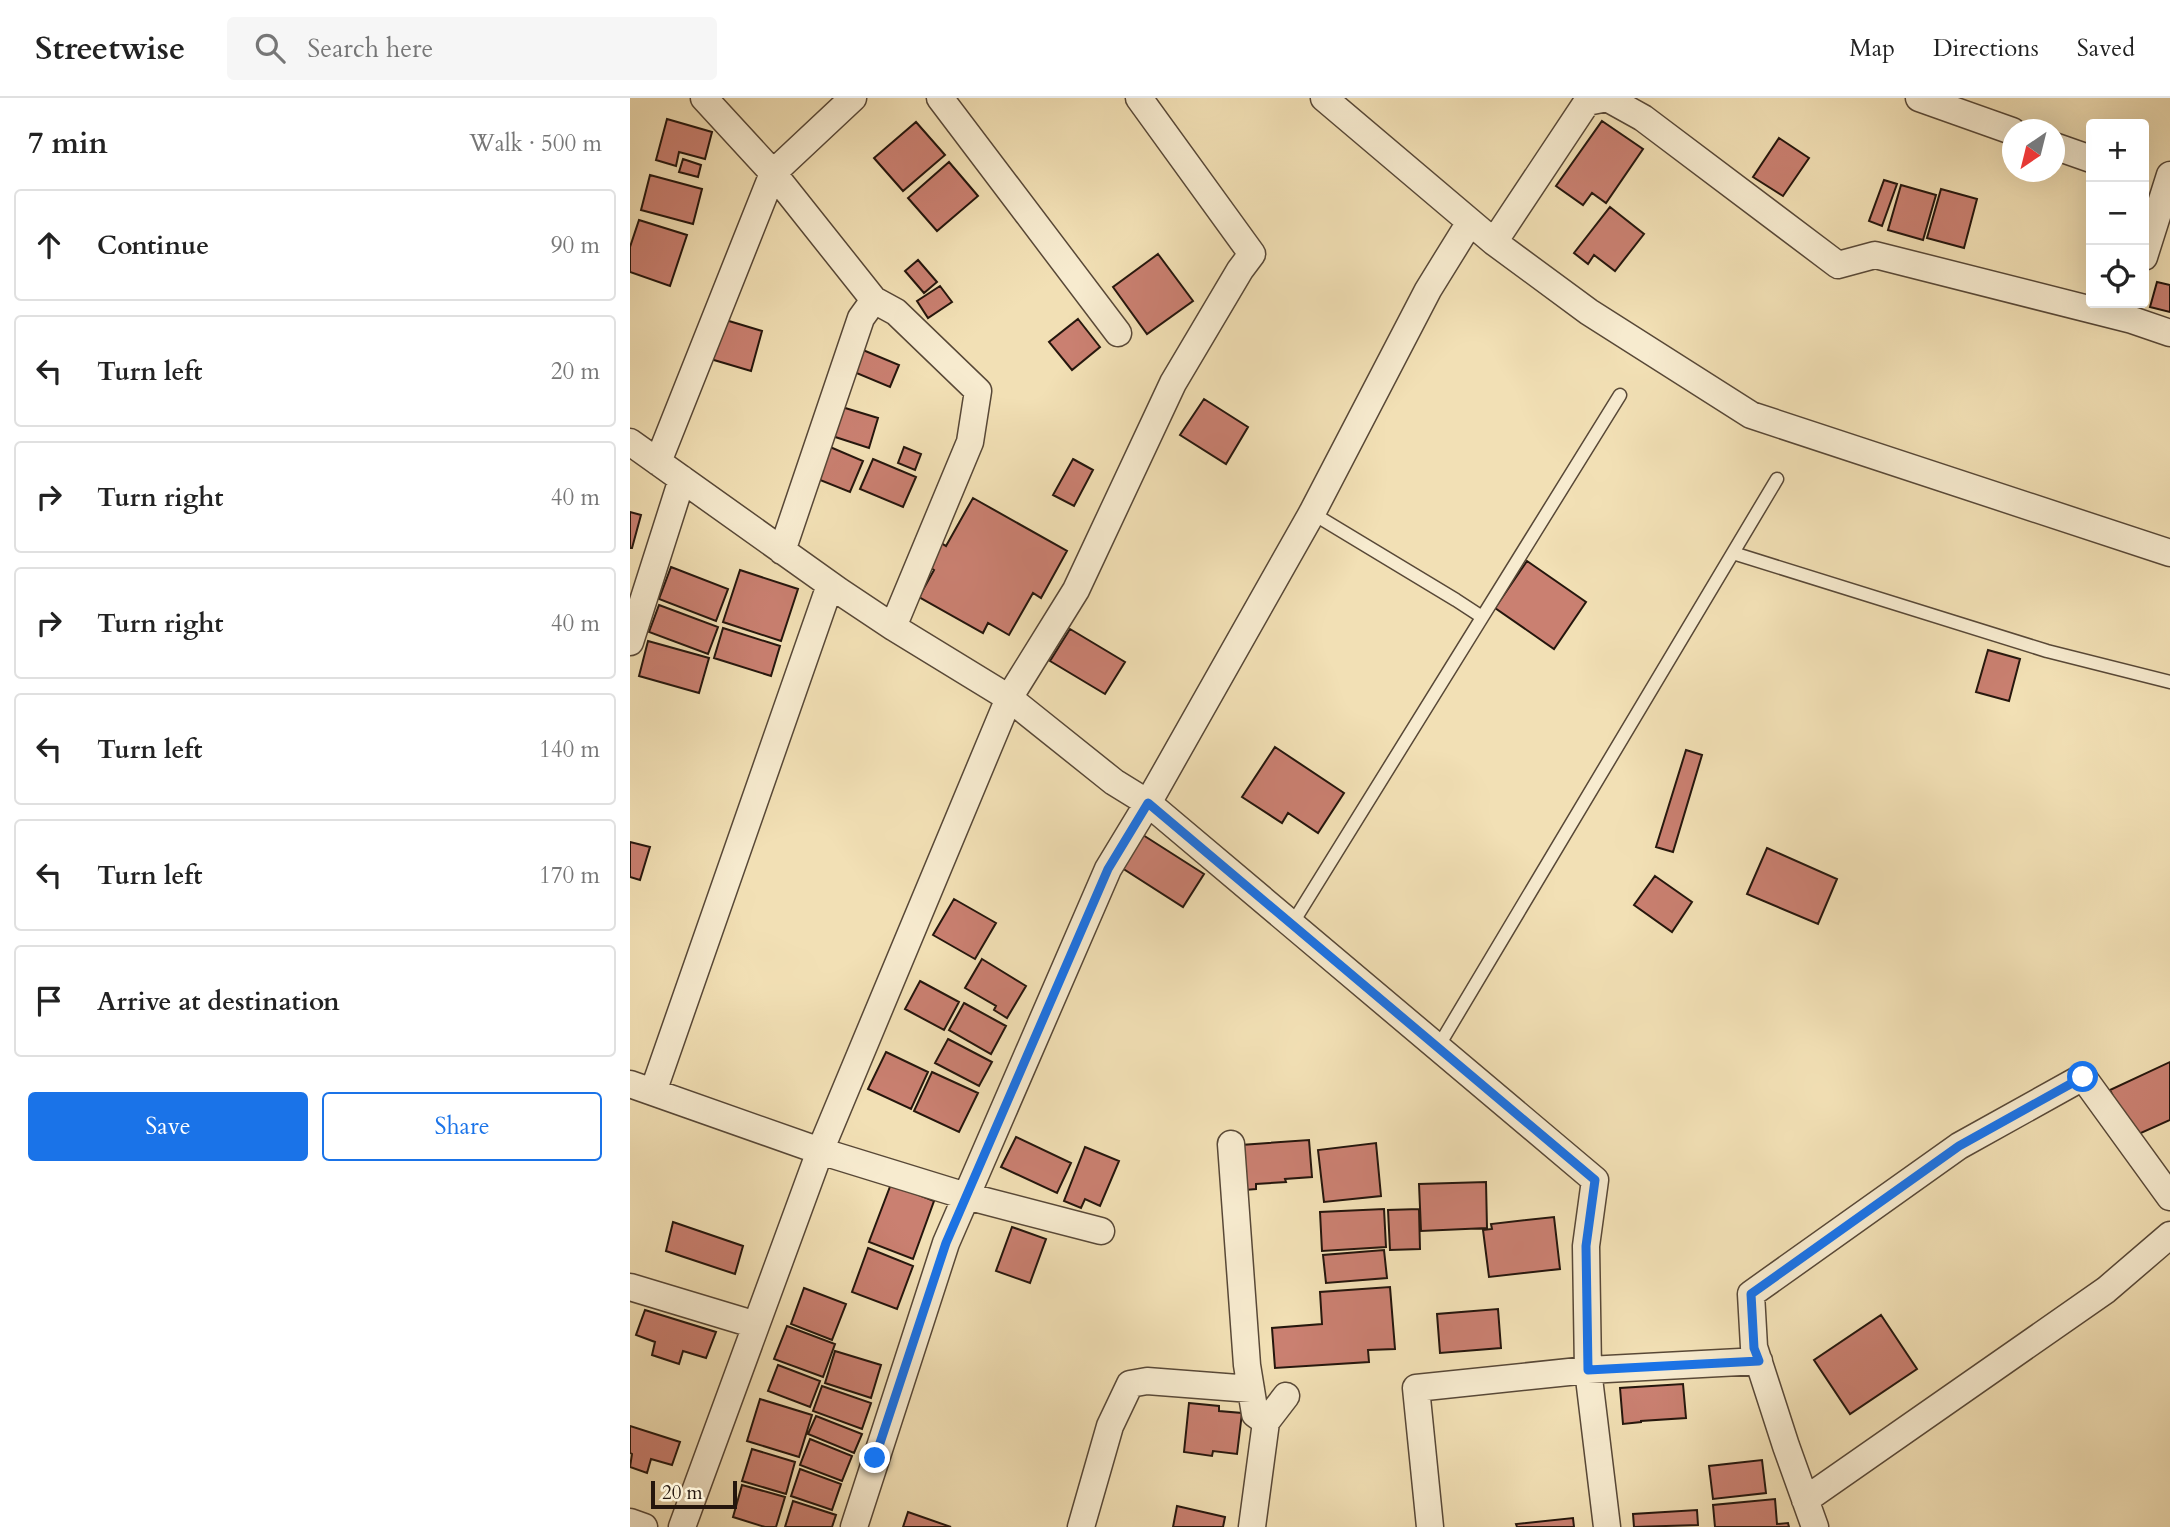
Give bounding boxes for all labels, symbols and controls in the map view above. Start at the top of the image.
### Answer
search box [227,17,717,80]
text: Streetwise [35,26,185,71]
icon: search [251,29,289,67]
text: Search here [307,31,433,66]
text: Map [1849,32,1895,65]
text: Directions [1933,32,2039,65]
text: Saved [2077,32,2135,65]
north arrow [2002,119,2065,182]
map controls [2086,119,2149,308]
button: + [2086,119,2149,182]
text: 7 min [28,123,108,164]
text: Walk · 500 m [469,128,602,159]
button: − [2086,182,2149,245]
icon: ahead [30,226,68,264]
text: Continue [97,228,209,263]
text: 90 m [551,230,600,261]
button: locate [2086,245,2149,308]
icon: left [30,352,68,390]
text: Turn left [97,354,202,389]
text: 20 m [551,356,600,387]
icon: right [30,478,68,516]
text: Turn right [97,480,224,515]
text: 40 m [551,482,600,513]
icon: right [30,604,68,642]
text: Turn right [97,606,224,641]
text: 40 m [551,608,600,639]
icon: left [30,730,68,768]
text: Turn left [97,732,202,767]
text: 140 m [539,734,600,765]
icon: left [30,856,68,894]
text: Turn left [97,858,202,893]
text: 170 m [539,860,600,891]
icon: arrive [30,982,68,1020]
text: Arrive at destination [97,984,340,1019]
route start [2067,1061,2098,1092]
button: Save [28,1092,308,1161]
button: Share [322,1092,602,1161]
route end [859,1442,890,1473]
scale bar [651,1478,737,1510]
text: 20 m [662,1480,703,1506]

